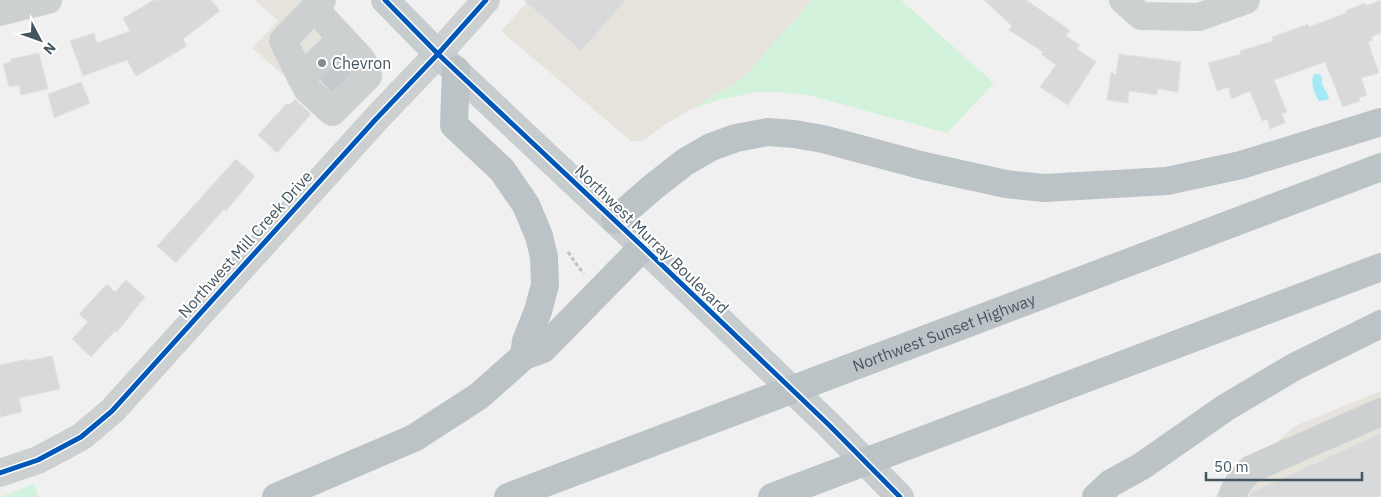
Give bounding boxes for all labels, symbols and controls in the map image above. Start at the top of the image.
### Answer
north arrow [15,15,65,65]
text: N [40,39,60,58]
place label: Chevron [332,53,391,73]
marker: Chevron [316,57,328,69]
street label: Northwest Murray Boulevard [571,160,733,318]
street label: Northwest Mill Creek Drive [174,166,316,322]
street label: Northwest Sunset Highway [850,289,1038,376]
scale bar [1206,450,1362,482]
text: 50 m [1214,457,1249,476]

